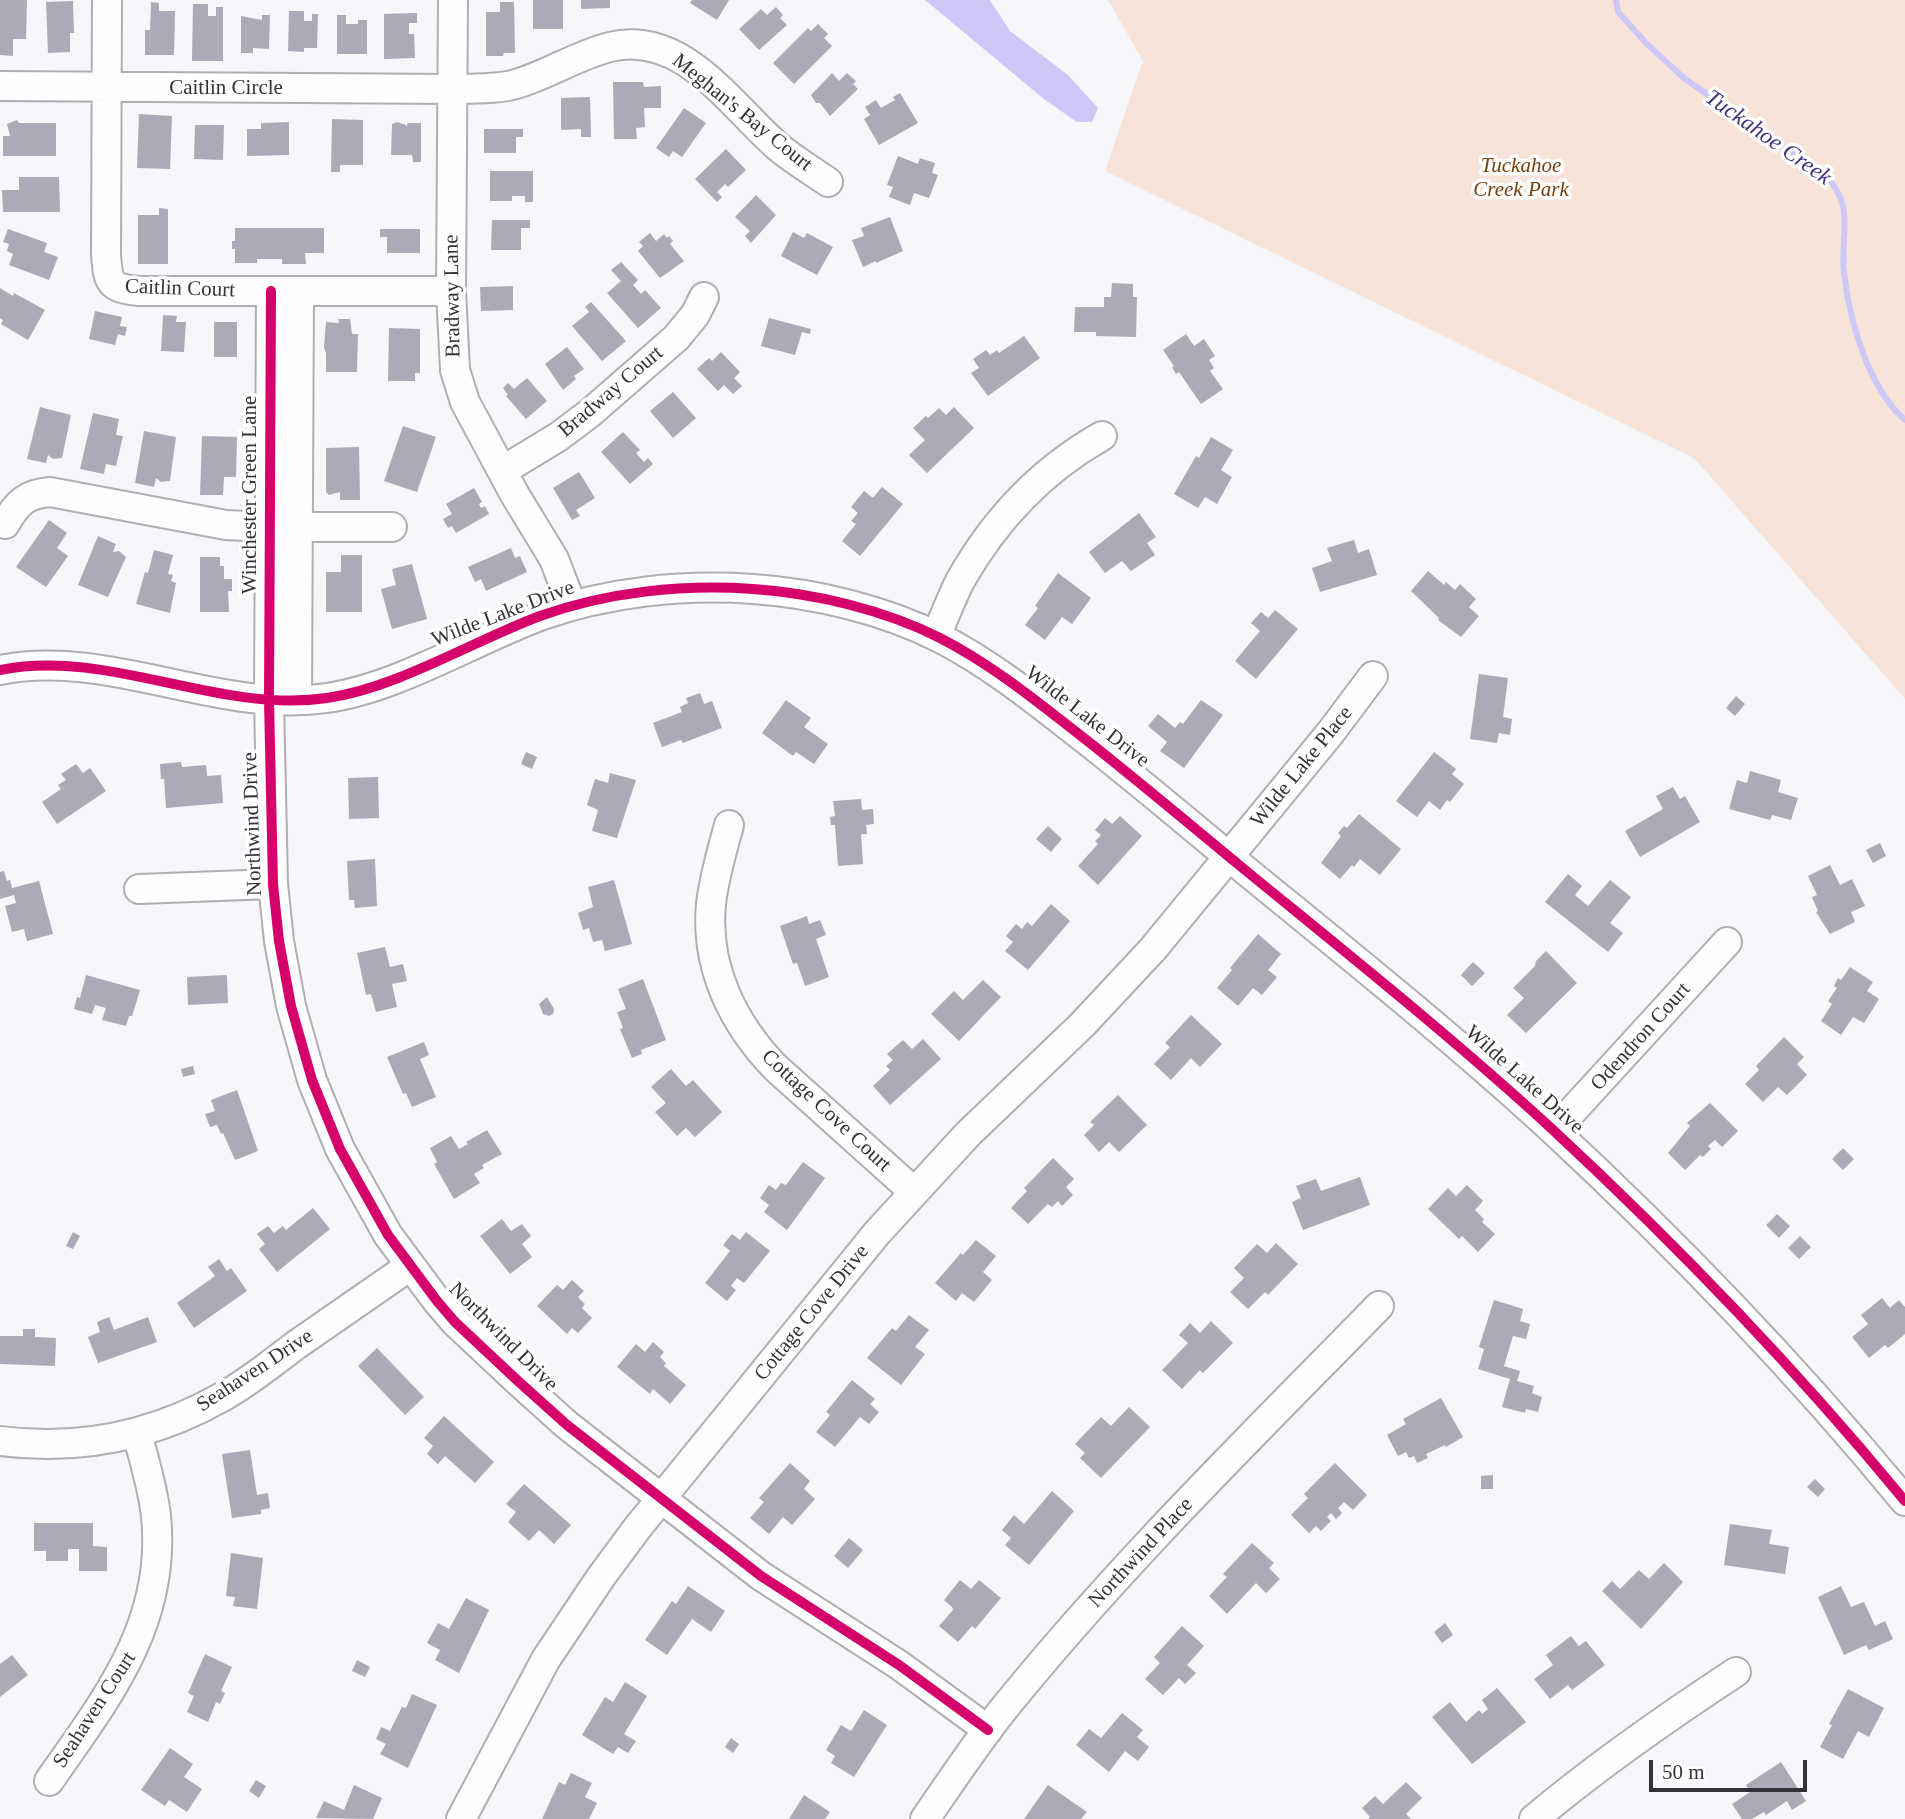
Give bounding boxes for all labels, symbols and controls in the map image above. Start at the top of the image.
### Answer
street label: Meghan's Bay Court [667,49,817,177]
street label: Caitlin Circle [169,75,283,101]
water label: Tuckahoe Creek [1699,84,1837,192]
park label: Tuckahoe Creek Park [1473,153,1569,203]
street label: Bradway Lane [439,234,467,358]
street label: Caitlin Court [124,274,236,304]
street label: Bradway Court [554,341,668,443]
street label: Winchester Green Lane [237,396,263,594]
street label: Wilde Lake Drive [428,575,578,653]
street label: Wilde Lake Drive [1020,661,1154,773]
street label: Wilde Lake Place [1246,701,1358,833]
street label: Northwind Drive [238,752,268,896]
street label: Odendron Court [1586,978,1696,1096]
street label: Wilde Lake Drive [1460,1020,1588,1140]
street label: Cottage Cove Court [756,1045,896,1177]
street label: Cottage Cove Drive [749,1240,875,1386]
street label: Northwind Drive [443,1277,563,1397]
street label: Seahaven Drive [192,1324,318,1418]
street label: Northwind Place [1083,1493,1199,1613]
street label: Seahaven Court [48,1647,142,1773]
scale bar [1653,1745,1811,1789]
text: 50 m [1662,1760,1705,1784]

